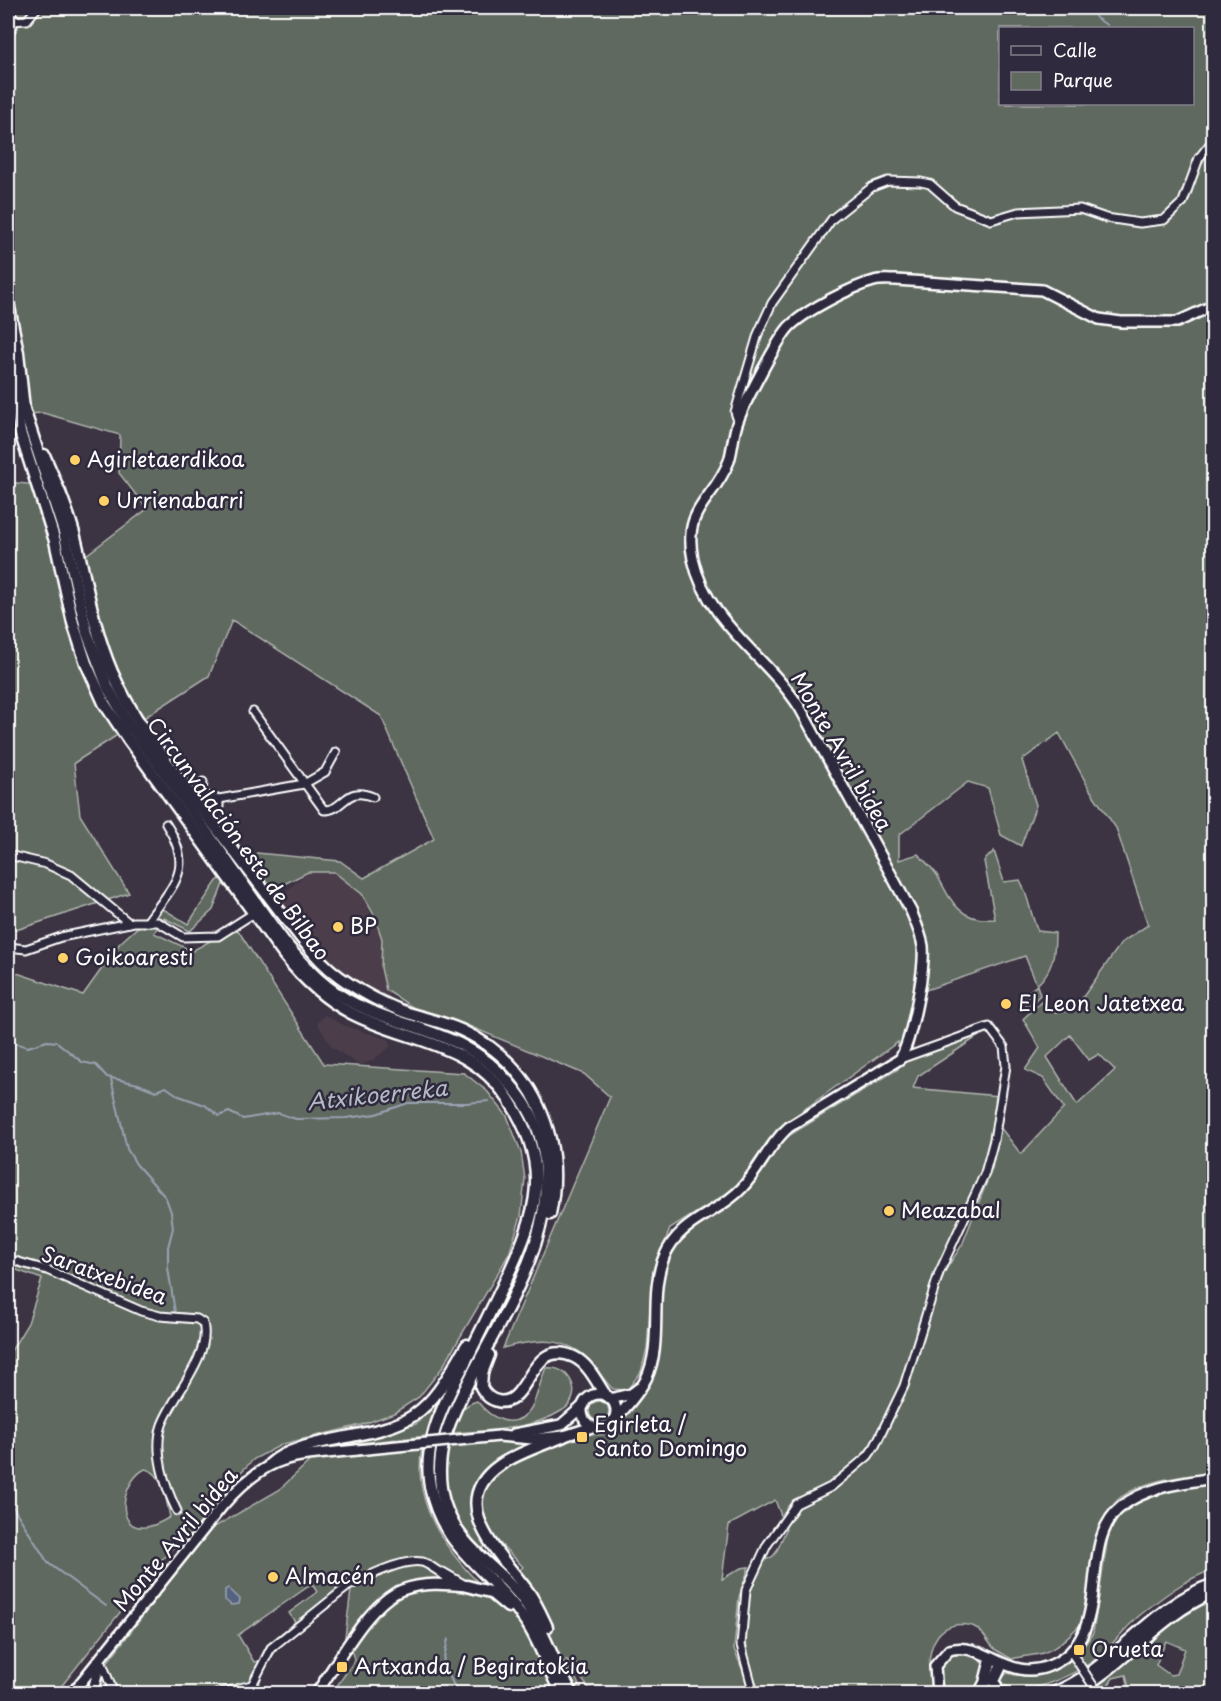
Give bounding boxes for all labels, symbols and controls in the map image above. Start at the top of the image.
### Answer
legend [999,27,1194,105]
text: Calle [1053,36,1097,63]
text: Parque [1053,66,1113,93]
place label: Agirletaerdikoa [87,442,244,474]
marker: Agirletaerdikoa [68,453,82,467]
place label: Urrienabarri [116,483,244,515]
marker: Urrienabarri [97,494,111,508]
street label: Monte Avril bidea [784,665,902,837]
street label: Circunvalación este de Bilbao [140,709,339,966]
place label: BP [350,909,377,941]
marker: BP [331,920,345,934]
place label: Goikoaresti [75,940,194,972]
marker: Goikoaresti [56,951,70,965]
place label: El Leon Jatetxea [1018,986,1184,1018]
marker: El Leon Jatetxea [999,997,1013,1011]
water label: Atxikoerreka [305,1070,450,1117]
place label: Meazabal [901,1193,1001,1225]
marker: Meazabal [882,1204,896,1218]
street label: Saratxebidea [37,1237,173,1312]
place label: Egirleta / Santo Domingo [594,1407,747,1463]
marker: Egirleta / Santo Domingo [575,1430,589,1444]
street label: Monte Avril bidea [104,1459,245,1618]
place label: Almacén [285,1559,375,1591]
marker: Almacén [266,1570,280,1584]
place label: Orueta [1091,1632,1163,1664]
marker: Orueta [1072,1643,1086,1657]
place label: Artxanda / Begiratokia [354,1649,588,1681]
marker: Artxanda / Begiratokia [335,1660,349,1674]

